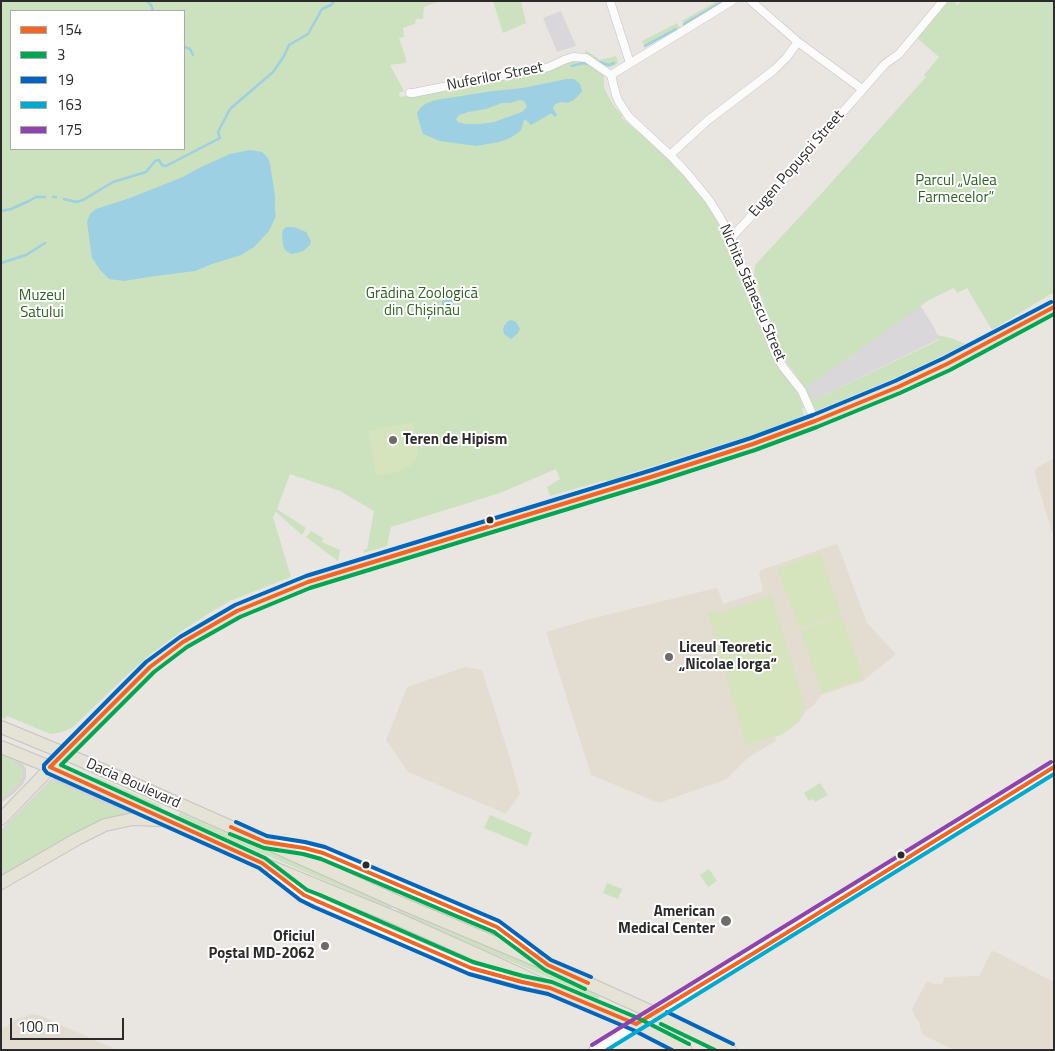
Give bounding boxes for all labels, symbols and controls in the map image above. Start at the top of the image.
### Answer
legend [10,10,185,150]
text: 154 [57,18,82,41]
text: 3 [57,43,65,66]
street label: Nuferilor Street [445,59,545,95]
text: 19 [57,68,74,91]
text: 163 [57,93,82,116]
street label: Eugen Popușoi Street [746,107,848,221]
text: 175 [57,118,82,141]
park label: Parcul „Valea Farmecelor” [915,172,997,207]
street label: Nichita Stănescu Street [715,222,789,364]
park label: Grădina Zoologică din Chișinău [366,285,478,320]
park label: Muzeul Satului [19,287,65,322]
place label: Teren de Hipism [403,431,507,449]
marker: Teren de Hipism [387,434,399,446]
unlabelled marker [485,515,495,525]
place label: Liceul Teoretic „Nicolae Iorga“ [679,639,777,674]
marker: Liceul Teoretic „Nicolae Iorga“ [663,651,675,663]
street label: Dacia Boulevard [83,755,183,813]
unlabelled marker [896,850,906,860]
unlabelled marker [361,860,371,870]
place label: American Medical Center [618,903,715,938]
marker: American Medical Center [719,914,733,928]
place label: Oficiul Poștal MD-2062 [208,928,315,963]
marker: Oficiul Poștal MD-2062 [319,940,331,952]
scale bar [12,1008,126,1040]
text: 100 m [18,1015,59,1038]

